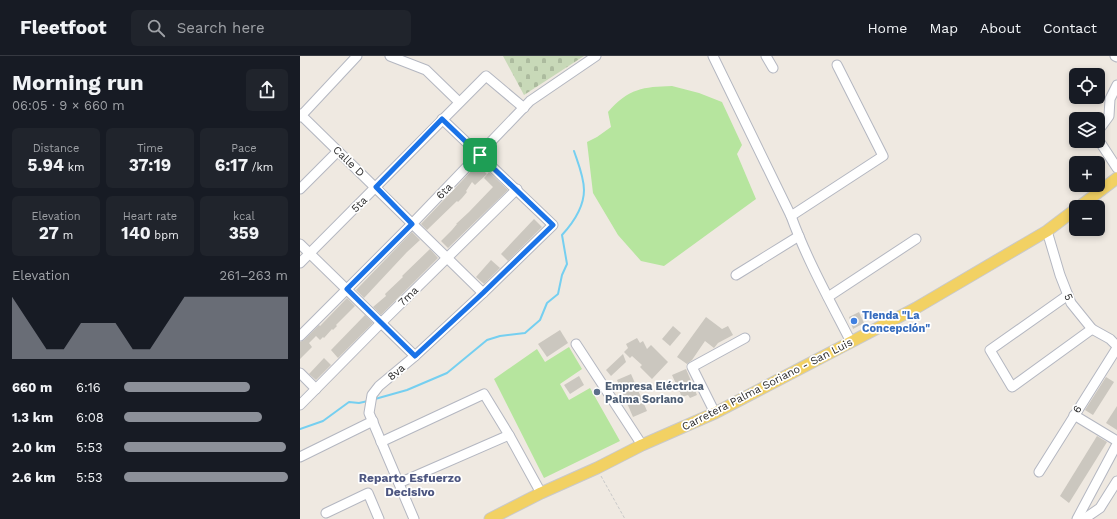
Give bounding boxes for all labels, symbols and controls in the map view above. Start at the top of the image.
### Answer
search box [131,10,411,46]
text: Fleetfoot [20,16,107,39]
icon: search [145,17,167,39]
text: Search here [177,19,265,37]
text: Home [867,20,907,36]
text: Map [929,20,958,36]
text: About [980,20,1021,36]
text: Contact [1043,20,1097,36]
map controls [1069,68,1105,236]
button: locate [1069,68,1105,104]
button: share [246,69,288,111]
text: Morning run [12,70,144,95]
text: 06:05 · 9 × 660 m [12,98,125,113]
button: layers [1069,112,1105,148]
pin [463,138,497,172]
text: Distance [33,142,79,155]
text: Time [137,142,163,155]
text: Pace [231,142,257,155]
street label: Calle D [330,143,367,179]
icon: arrive [469,144,491,166]
text: 5.94 [28,155,64,175]
text: 37:19 [129,155,171,175]
text: 6:17 [215,155,248,175]
button: + [1069,156,1105,192]
text: km [64,161,84,174]
text: /km [248,161,273,174]
street label: 6ta [434,181,455,202]
street label: 5ta [349,194,370,215]
button: − [1069,200,1105,236]
text: Elevation [31,210,81,223]
text: Heart rate [123,210,177,223]
text: kcal [233,210,255,223]
text: 27 [39,223,59,243]
text: 140 [121,223,151,243]
text: 359 [229,223,259,243]
text: m [59,229,73,242]
text: bpm [151,229,179,242]
text: Elevation [12,268,70,283]
text: 261–263 m [219,268,288,283]
street label: 7ma [396,284,421,309]
street label: 5 [1061,292,1076,303]
place label: Tienda "La Concepción" [862,309,930,335]
marker: Tienda "La Concepción" [849,316,859,326]
street label: Carretera Palma Soriano - San Luis [680,335,855,433]
street label: 8va [385,361,408,383]
text: 660 m [12,380,52,395]
text: 6:16 [76,380,101,395]
place label: Empresa Eléctrica Palma Soriano [605,380,705,406]
marker: Empresa Eléctrica Palma Soriano [592,387,602,397]
street label: 6 [1070,403,1085,416]
text: 1.3 km [12,410,53,425]
text: 6:08 [76,410,104,425]
text: 2.0 km [12,440,56,455]
text: 5:53 [76,440,103,455]
text: 2.6 km [12,470,56,485]
text: 5:53 [76,470,103,485]
district label: Reparto Esfuerzo Decisivo [359,471,461,499]

